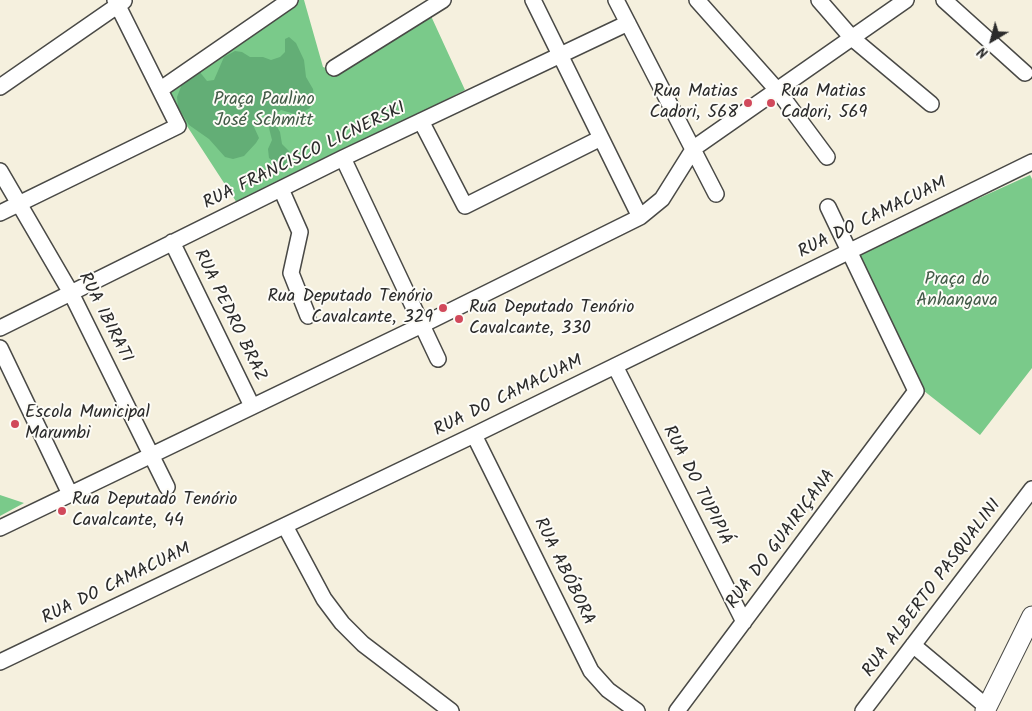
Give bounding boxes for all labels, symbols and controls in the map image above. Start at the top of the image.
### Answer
north arrow [967,15,1017,65]
text: N [973,41,993,63]
place label: Rua Matias Cadori, 568 [650,82,738,125]
place label: Rua Matias Cadori, 569 [781,82,867,125]
park label: Praça Paulino José Schmitt [213,90,315,132]
marker: Rua Matias Cadori, 568 [742,97,754,109]
marker: Rua Matias Cadori, 569 [765,97,777,109]
street label: RUA FRANCISCO LICNERSKI [200,98,410,216]
street label: RUA DO CAMACUAM [795,174,951,264]
street label: RUA PEDRO BRAZ [188,246,270,386]
street label: RUA IBIRATI [72,269,136,367]
park label: Praça do Anhangava [916,270,998,312]
place label: Rua Deputado Tenório Cavalcante, 329 [268,287,433,330]
place label: Rua Deputado Tenório Cavalcante, 330 [469,298,634,340]
marker: Rua Deputado Tenório Cavalcante, 329 [437,302,449,314]
marker: Rua Deputado Tenório Cavalcante, 330 [453,313,465,325]
street label: RUA DO CAMACUAM [431,352,587,442]
place label: Escola Municipal Marumbi [25,403,150,446]
marker: Escola Municipal Marumbi [9,418,21,430]
street label: RUA DO TUPIPIÁ [657,423,735,549]
street label: RUA DO GUAIRIÇANA [723,466,841,614]
place label: Rua Deputado Tenório Cavalcante, 44 [72,490,237,532]
street label: RUA ALBERTO PASQUALINI [859,496,1007,682]
marker: Rua Deputado Tenório Cavalcante, 44 [56,505,68,517]
street label: RUA ABÓBORA [528,515,598,629]
street label: RUA DO CAMACUAM [39,540,195,630]

